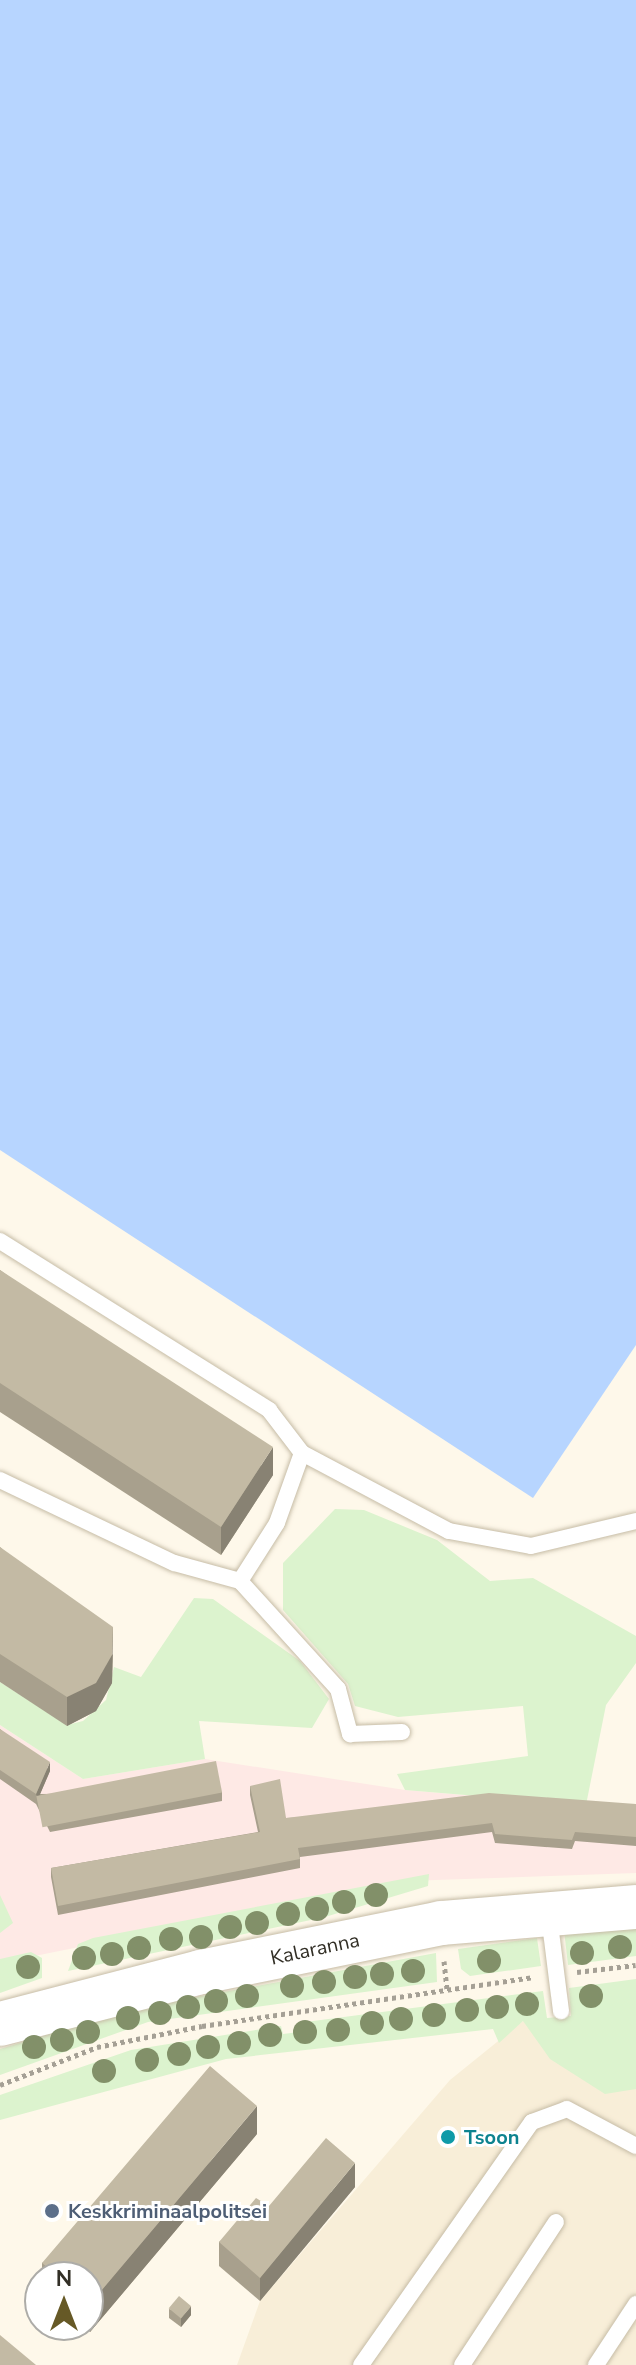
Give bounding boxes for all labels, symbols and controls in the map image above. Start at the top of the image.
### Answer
street label: Kalaranna [268,1928,362,1970]
place label: Tsoon [464,2125,519,2149]
marker: Tsoon [439,2128,457,2146]
place label: Keskkriminaalpolitsei [68,2199,267,2223]
marker: Keskkriminaalpolitsei [43,2202,61,2220]
north arrow [24,2261,104,2341]
text: N [56,2264,72,2294]

